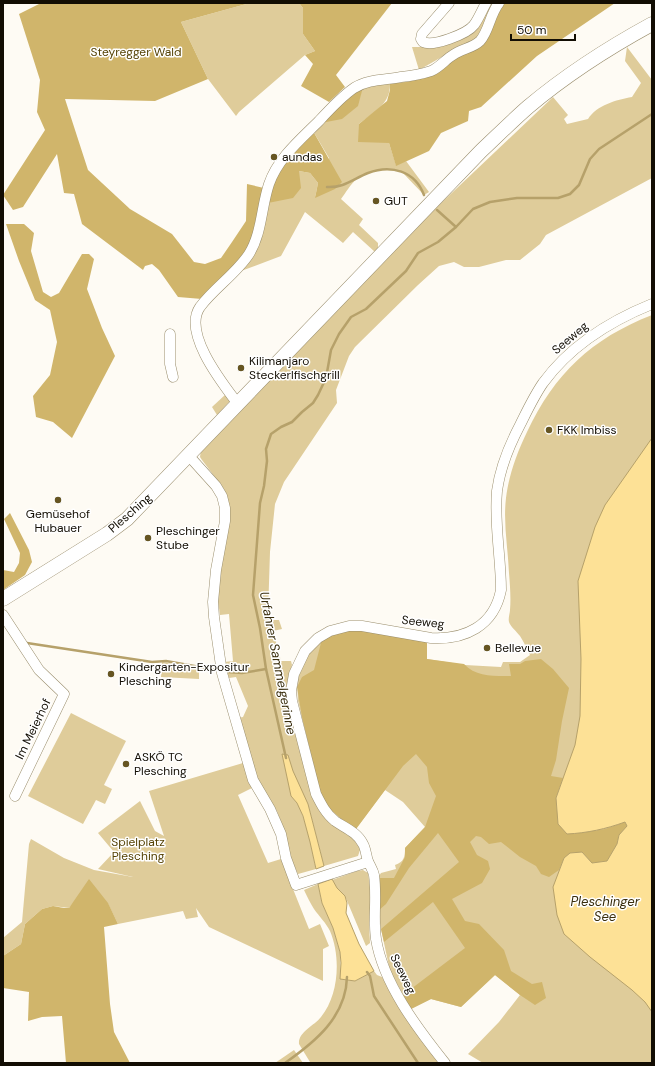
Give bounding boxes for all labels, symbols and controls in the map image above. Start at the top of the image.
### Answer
scale bar [511,16,575,42]
text: 50 m [517,22,546,38]
park label: Steyregger Wald [90,44,182,60]
place label: aundas [282,149,322,165]
marker: aundas [269,152,279,162]
place label: GUT [384,193,408,209]
marker: GUT [371,196,381,206]
street label: Seeweg [548,318,592,358]
place label: Kilimanjaro Steckerlfischgrill [249,353,340,383]
marker: Kilimanjaro Steckerlfischgrill [236,363,246,373]
place label: FKK Imbiss [557,422,617,438]
marker: FKK Imbiss [544,425,554,435]
street label: Plesching [105,489,155,536]
marker: Gemüsehof Hubauer [53,495,63,505]
place label: Gemüsehof Hubauer [26,506,90,536]
place label: Pleschinger Stube [156,523,220,553]
marker: Pleschinger Stube [143,533,153,543]
water label: Urfahrer Sammelgerinne [256,590,300,736]
street label: Seeweg [401,612,445,632]
place label: Bellevue [495,640,541,656]
marker: Bellevue [482,643,492,653]
place label: Kindergarten-Expositur Plesching [119,659,250,689]
marker: Kindergarten-Expositur Plesching [106,669,116,679]
street label: Im Meierhof [11,696,55,762]
place label: ASKÖ TC Plesching [134,749,187,779]
marker: ASKÖ TC Plesching [121,759,131,769]
park label: Spielplatz Plesching [111,834,165,864]
water label: Pleschinger See [571,893,641,925]
street label: Seeweg [386,951,420,997]

